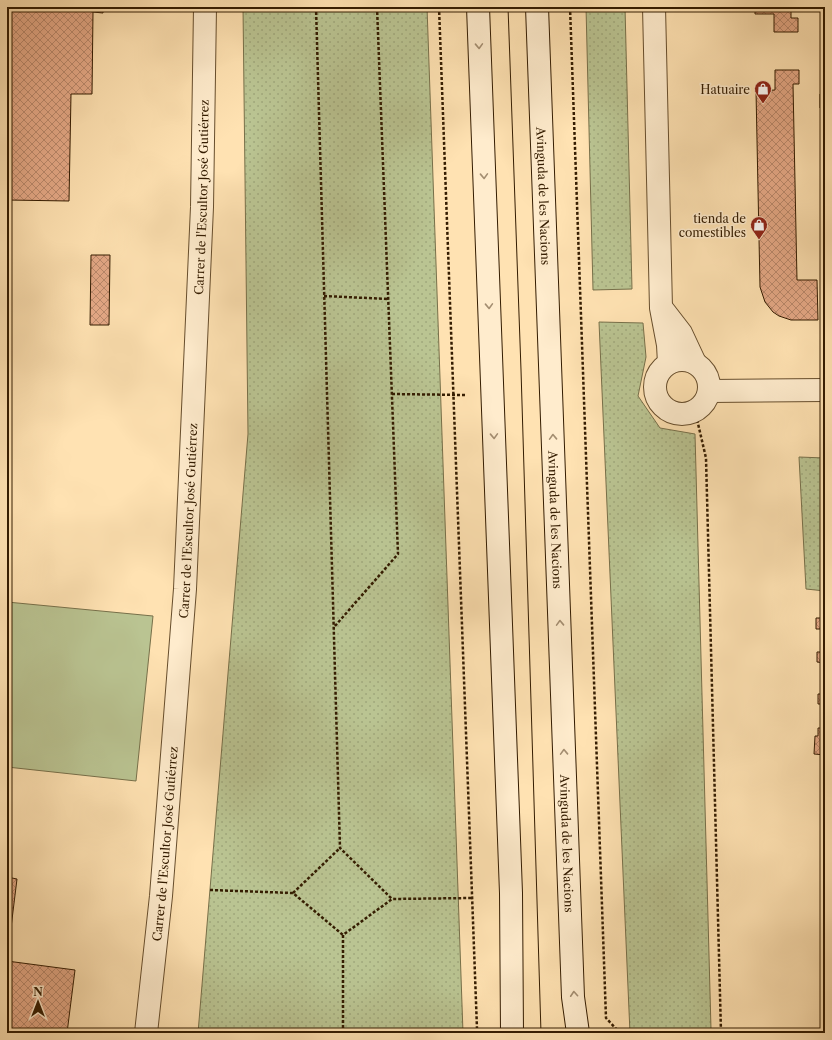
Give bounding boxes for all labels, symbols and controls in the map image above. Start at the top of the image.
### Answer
one-way arrow [475,43,483,49]
shop icon: Hatuaire [753,79,773,104]
place label: Hatuaire [700,82,750,97]
street label: Carrer de l'Escultor José Gutiérrez [191,99,211,295]
street label: Avinguda de les Nacions [534,125,554,265]
one-way arrow [480,173,488,179]
place label: tienda de comestibles [679,211,746,240]
shop icon: tienda de comestibles [749,215,769,240]
one-way arrow [485,303,493,309]
street label: Carrer de l'Escultor José Gutiérrez [175,423,200,619]
one-way arrow [489,433,498,439]
one-way arrow [549,434,557,440]
street label: Avinguda de les Nacions [546,449,566,589]
one-way arrow [555,620,564,626]
street label: Carrer de l'Escultor José Gutiérrez [149,746,180,942]
one-way arrow [560,749,569,755]
street label: Avinguda de les Nacions [557,773,577,913]
north arrow [18,982,58,1022]
text: N [33,985,43,999]
one-way arrow [569,991,578,997]

